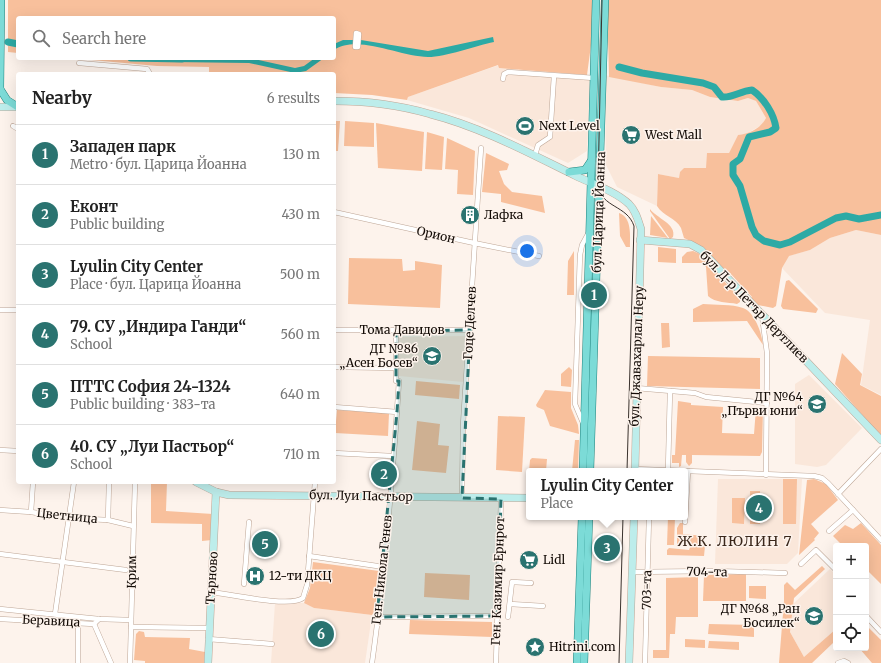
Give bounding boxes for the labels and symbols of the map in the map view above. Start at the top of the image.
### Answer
sports icon: Next Level [514,115,536,137]
place label: Next Level [539,118,600,133]
supermarket icon: West Mall [620,124,642,146]
place label: West Mall [644,127,702,142]
street label: бул. Царица Йоанна [589,151,608,273]
building icon: Лафка [459,204,481,226]
place label: Лафка [484,207,524,222]
street label: Орион [415,223,457,246]
your location [517,241,537,261]
street label: бул. Д-р Петър Дертлиев [697,248,812,366]
pin: 1 [581,280,607,310]
street label: бул. Джавахарлал Неру [627,285,646,427]
street label: Гоце Делчев [460,286,479,360]
street label: Тома Давидов [359,322,445,337]
place label: ДГ №86 „Асен Босев“ [339,341,418,371]
school or university icon: ДГ №86 „Асен Босев“ [421,345,443,367]
place label: ДГ №64 „Първи юни“ [721,389,804,419]
school or university icon: ДГ №64 „Първи юни“ [806,393,828,415]
pin: 2 [371,459,397,489]
street label: бул. Луи Пастьор [309,487,413,504]
pin: 4 [746,493,772,523]
street label: Цветница [36,505,99,526]
street label: Ген. Никола Генев [368,514,395,626]
street label: Ген. Казимир Ернрот [488,516,507,646]
pin: 5 [252,529,278,559]
district label: Ж.К. ЛЮЛИН 7 [677,532,793,550]
pin: 3 [594,533,620,563]
supermarket icon: Lidl [518,549,540,571]
street label: Търново [202,551,221,605]
place label: Lidl [543,552,566,567]
street label: Крим [124,555,139,589]
street label: 704-та [686,564,728,579]
hospital icon: 12-ти ДКЦ [244,565,266,587]
place label: 12-ти ДКЦ [269,568,332,583]
street label: 703-та [639,569,654,610]
place label: ДГ №68 „Ран Босилек“ [721,601,800,630]
school or university icon: ДГ №68 „Ран Босилек“ [803,605,825,627]
street label: Беравица [21,611,81,630]
pin: 6 [308,619,334,649]
place icon: Hitrini.com [524,636,546,658]
place label: Hitrini.com [549,639,616,654]

